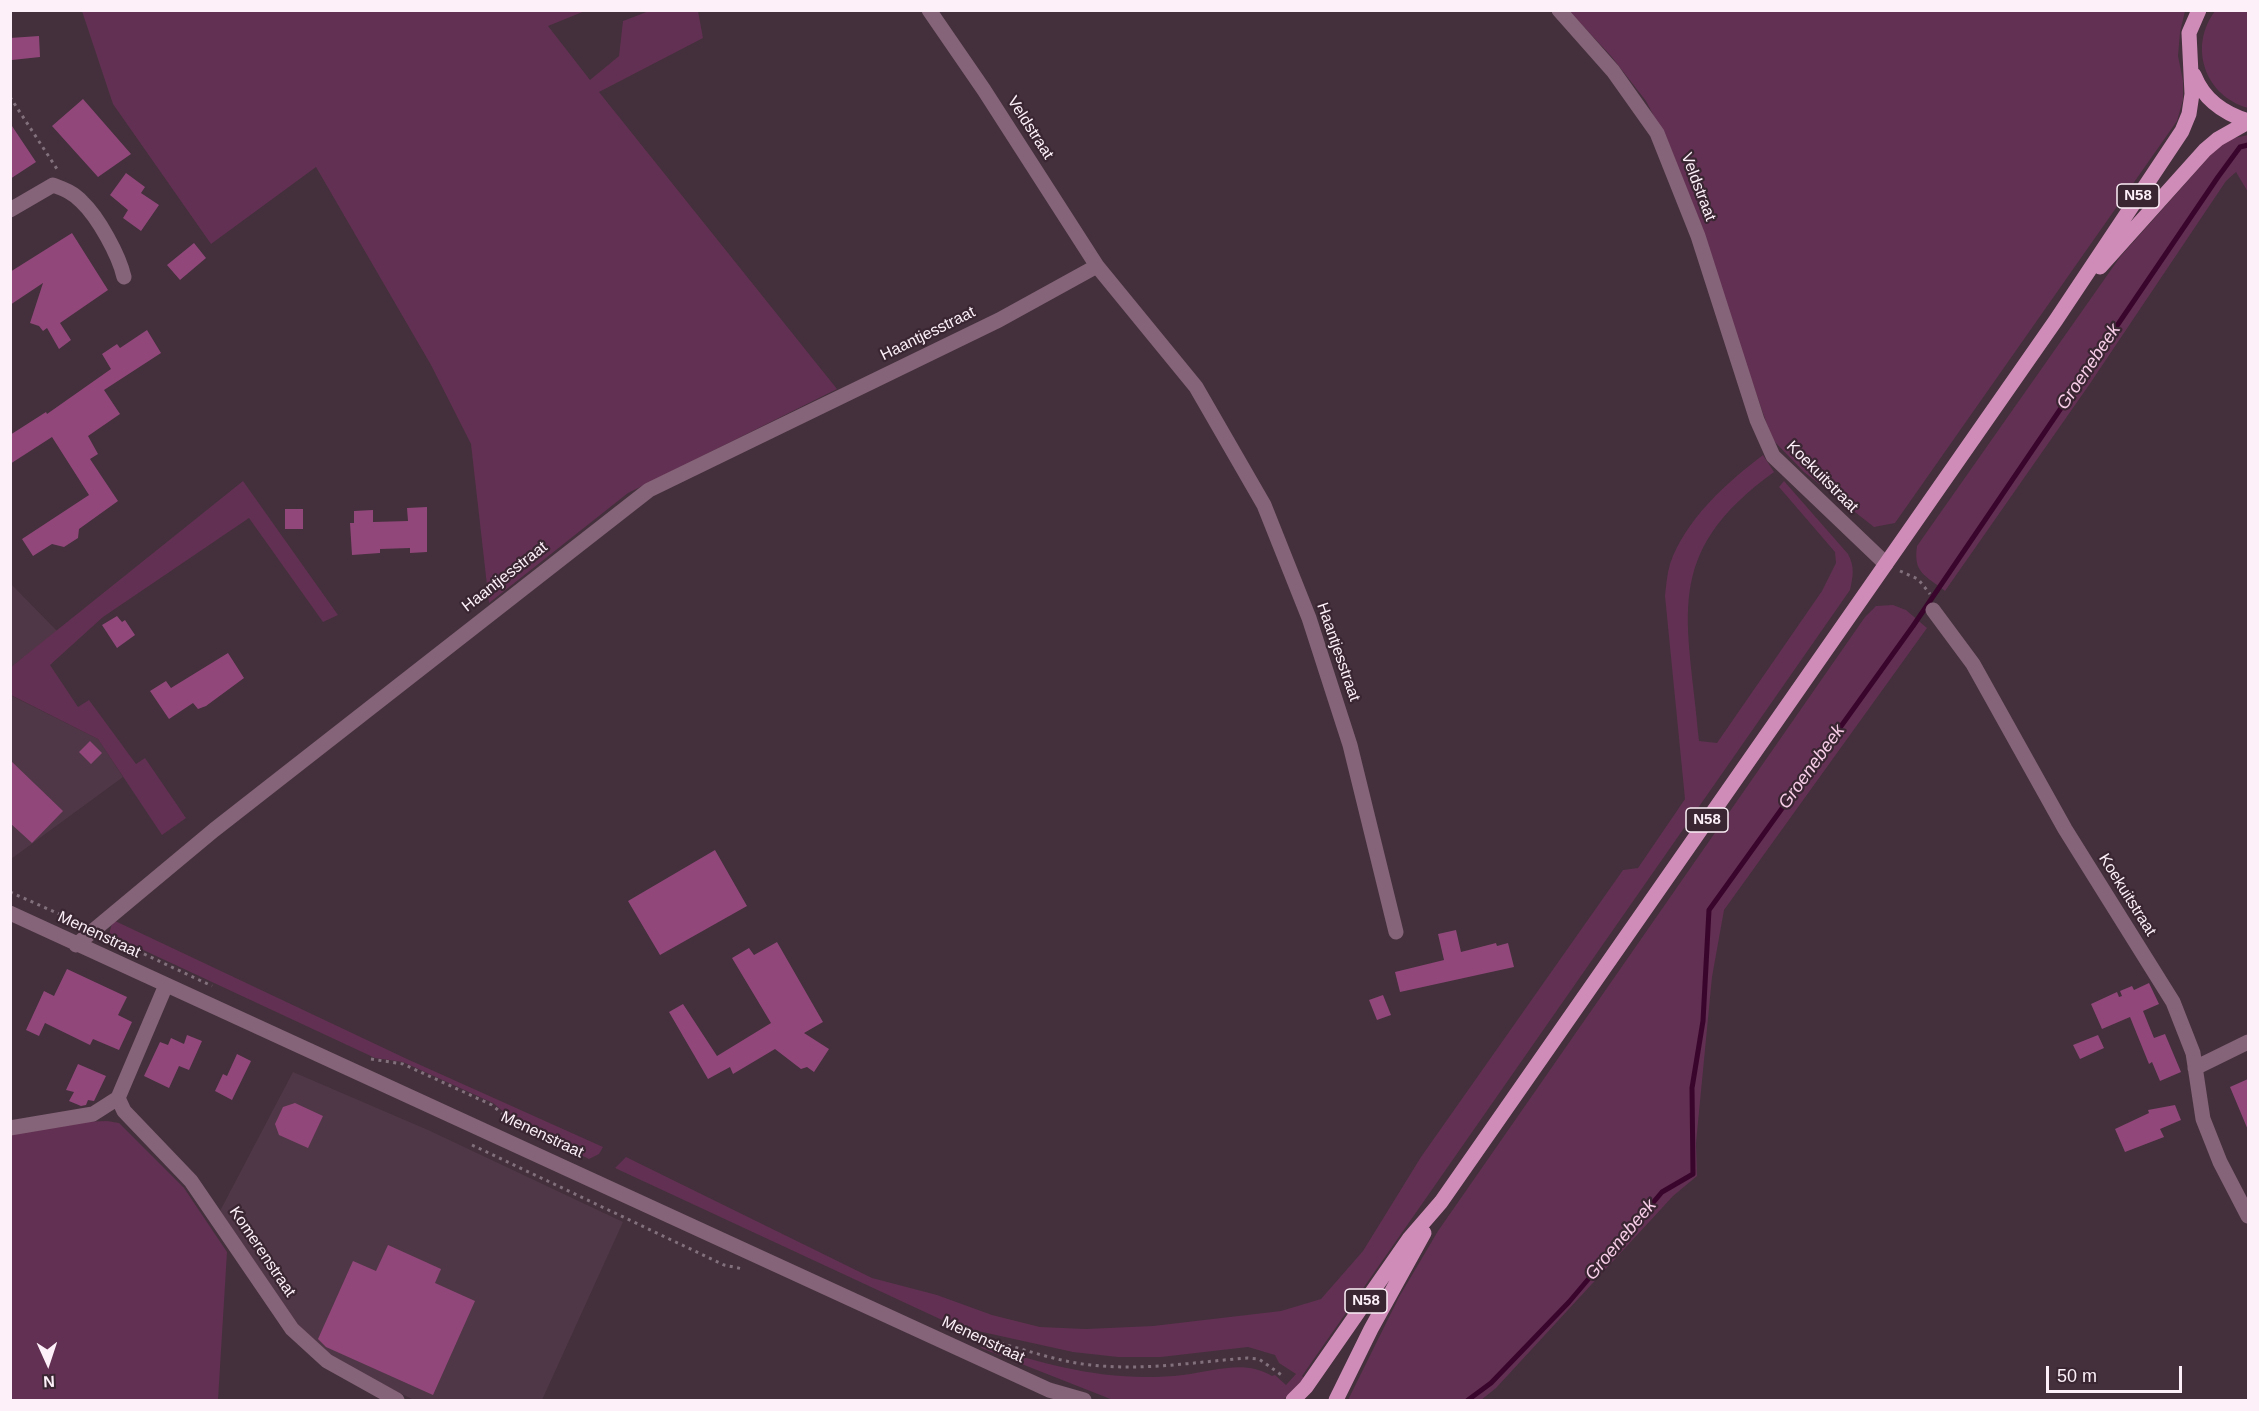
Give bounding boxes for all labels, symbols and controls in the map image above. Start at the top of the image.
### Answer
street label: Veldstraat [1003,93,1057,163]
street label: Veldstraat [1676,150,1720,224]
road number: N58 [2117,184,2159,208]
street label: Haantjesstraat [877,303,979,365]
water label: Groenebeek [2052,320,2126,414]
street label: Koekuitstraat [1782,437,1862,517]
street label: Haantjesstraat [458,538,552,616]
street label: Haantjesstraat [1312,600,1364,704]
water label: Groenebeek [1774,721,1850,813]
road number: N58 [1686,808,1728,832]
street label: Koekuitstraat [2094,850,2160,940]
street label: Menenstraat [55,908,143,962]
street label: Menenstraat [498,1108,586,1162]
water label: Groenebeek [1581,1195,1661,1285]
street label: Komerenstraat [225,1203,299,1301]
road number: N58 [1345,1289,1387,1313]
street label: Menenstraat [939,1313,1027,1367]
north arrow [18,1333,78,1393]
scale bar [2049,1354,2186,1392]
text: 50 m [2057,1366,2097,1386]
text: N [43,1373,55,1390]

